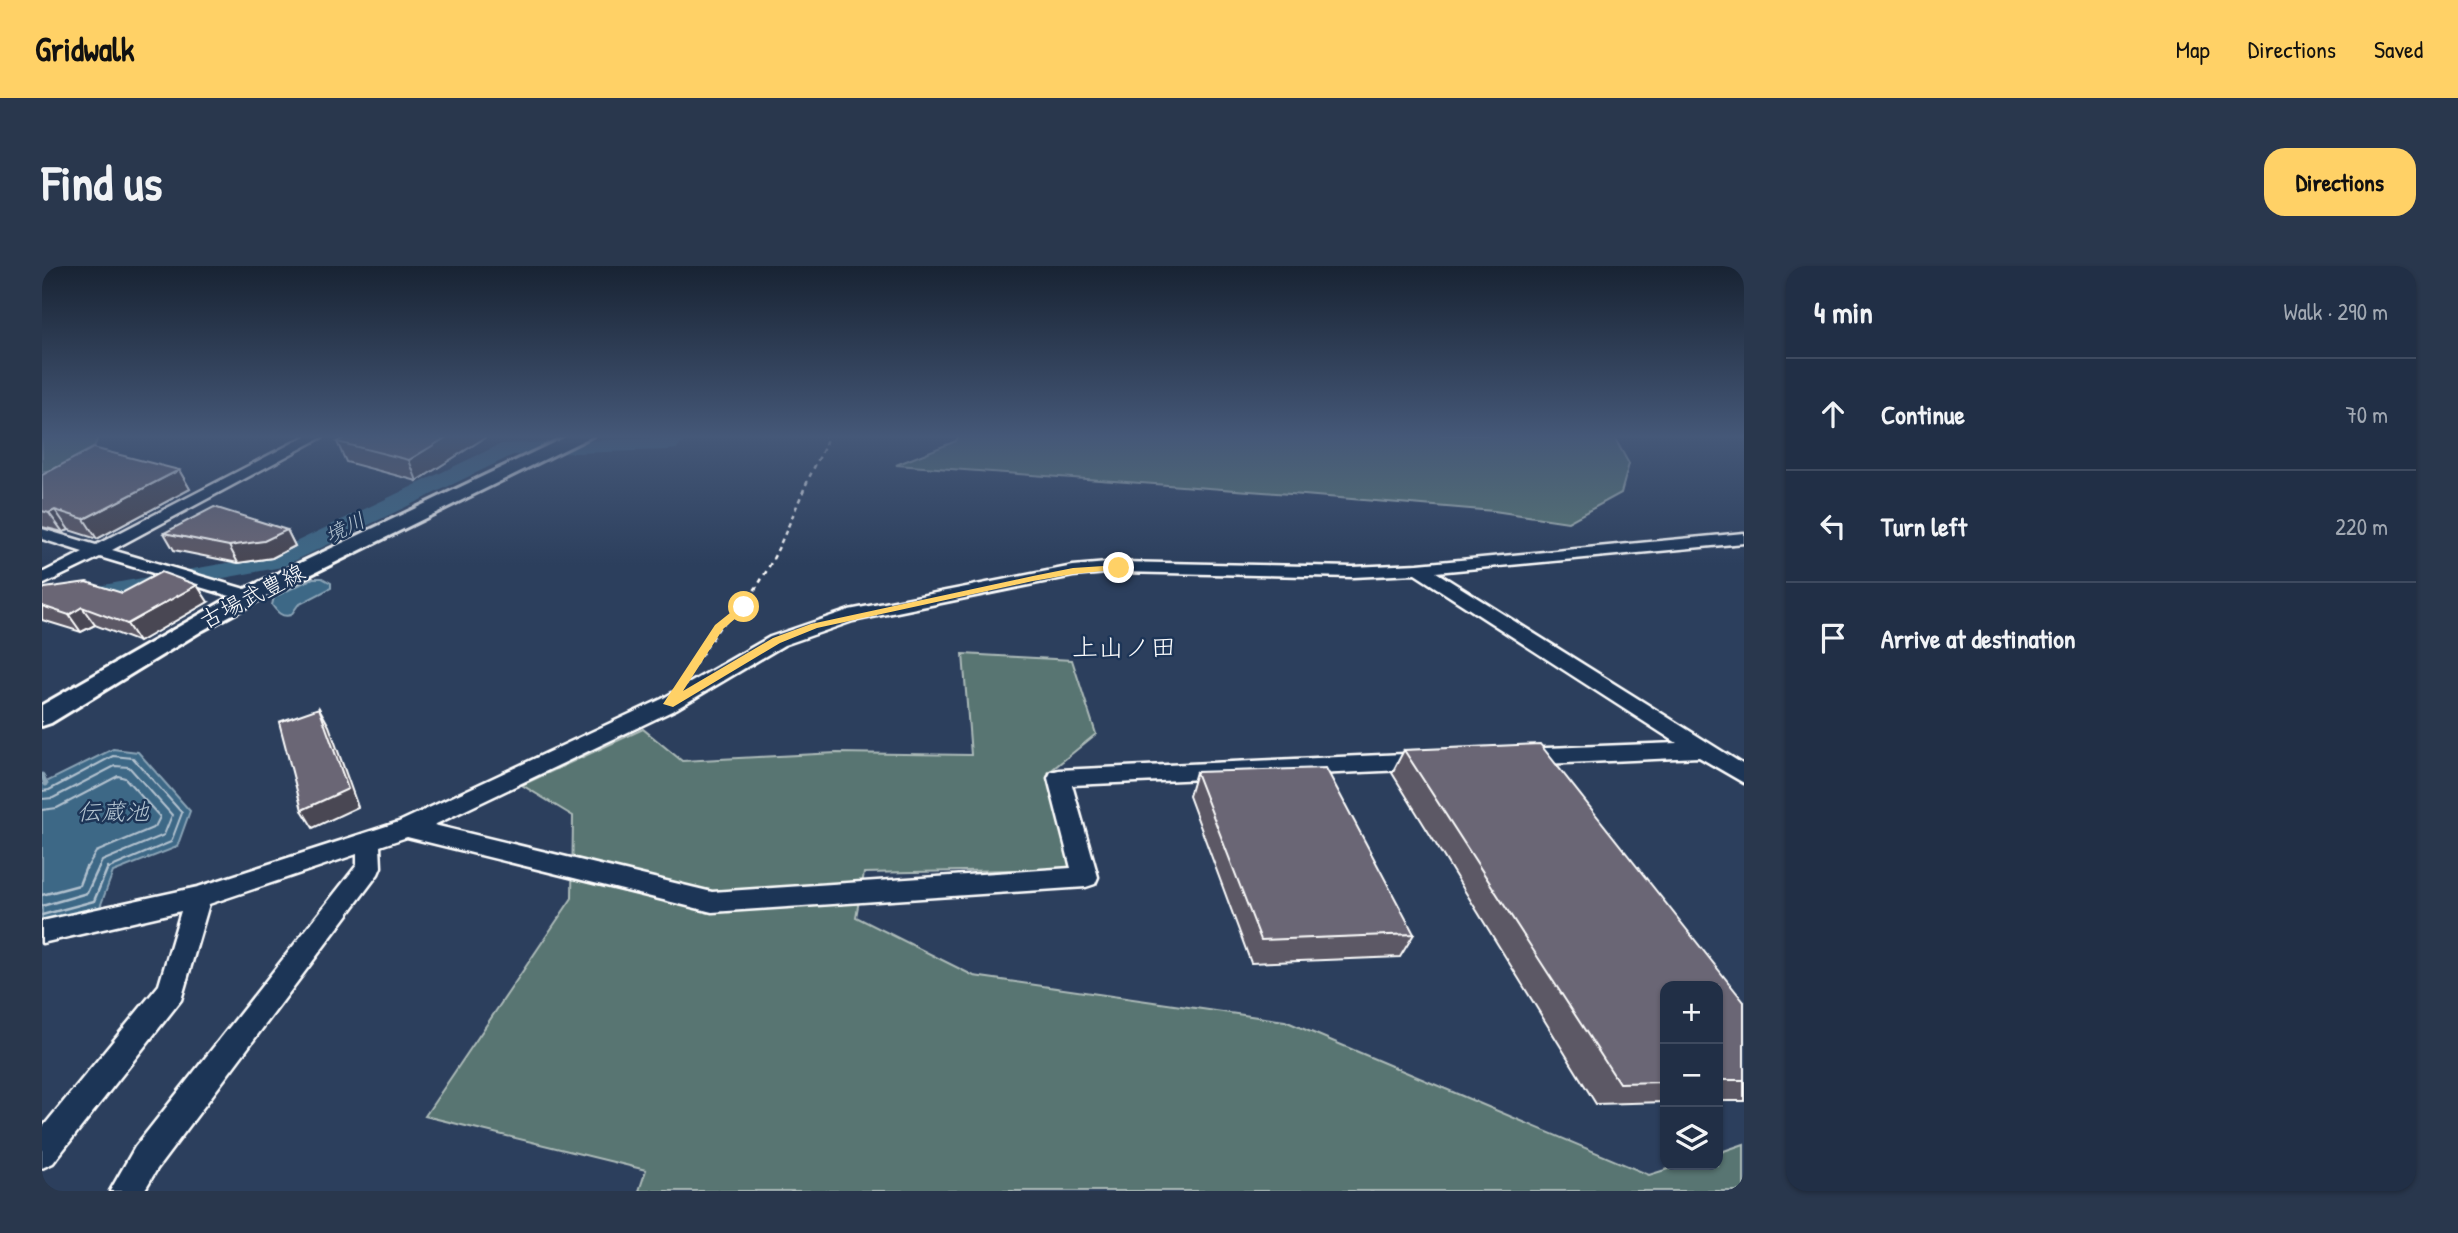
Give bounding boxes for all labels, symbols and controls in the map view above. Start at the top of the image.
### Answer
text: Gridwalk [35,27,135,71]
text: Map [2176,33,2210,65]
text: Directions [2248,33,2336,65]
text: Saved [2374,33,2423,65]
button: Directions [2264,148,2416,216]
text: Find us [42,149,162,215]
text: 4 min [1814,292,1873,332]
text: Walk · 290 m [2284,296,2388,327]
icon: ahead [1814,395,1852,433]
text: Continue [1881,397,1965,432]
text: 70 m [2345,399,2388,430]
water label: 境川 [320,505,370,550]
icon: left [1814,507,1852,545]
text: Turn left [1881,509,1967,544]
text: 220 m [2335,511,2388,542]
route end [1103,552,1134,583]
street label: 古場武豊線 [194,556,310,635]
route start [728,591,759,622]
icon: arrive [1814,619,1852,657]
text: Arrive at destination [1881,621,2076,656]
district label: 上山ノ田 [1072,629,1176,664]
water label: 伝蔵池 [77,795,150,827]
map controls [1660,981,1723,1170]
button: + [1660,981,1723,1044]
button: − [1660,1044,1723,1107]
button: layers [1660,1107,1723,1170]

